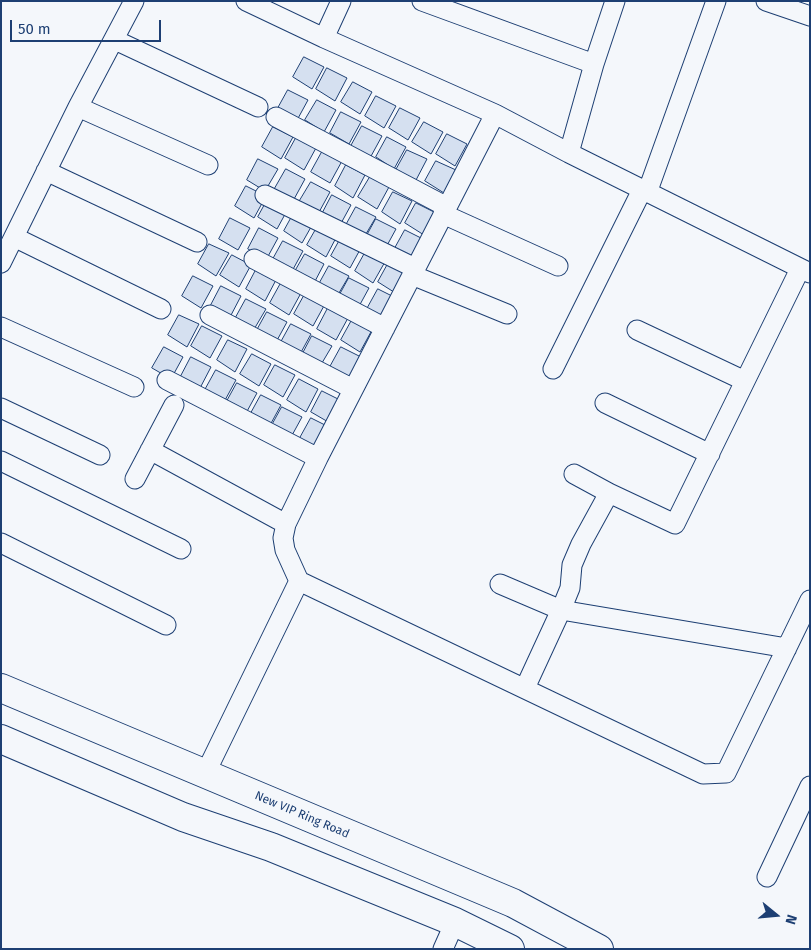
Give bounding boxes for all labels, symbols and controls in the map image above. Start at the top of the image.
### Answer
scale bar [12,10,164,42]
text: 50 m [18,20,51,38]
street label: New VIP Ring Road [252,789,352,841]
north arrow [751,890,801,940]
text: N [781,913,800,926]

